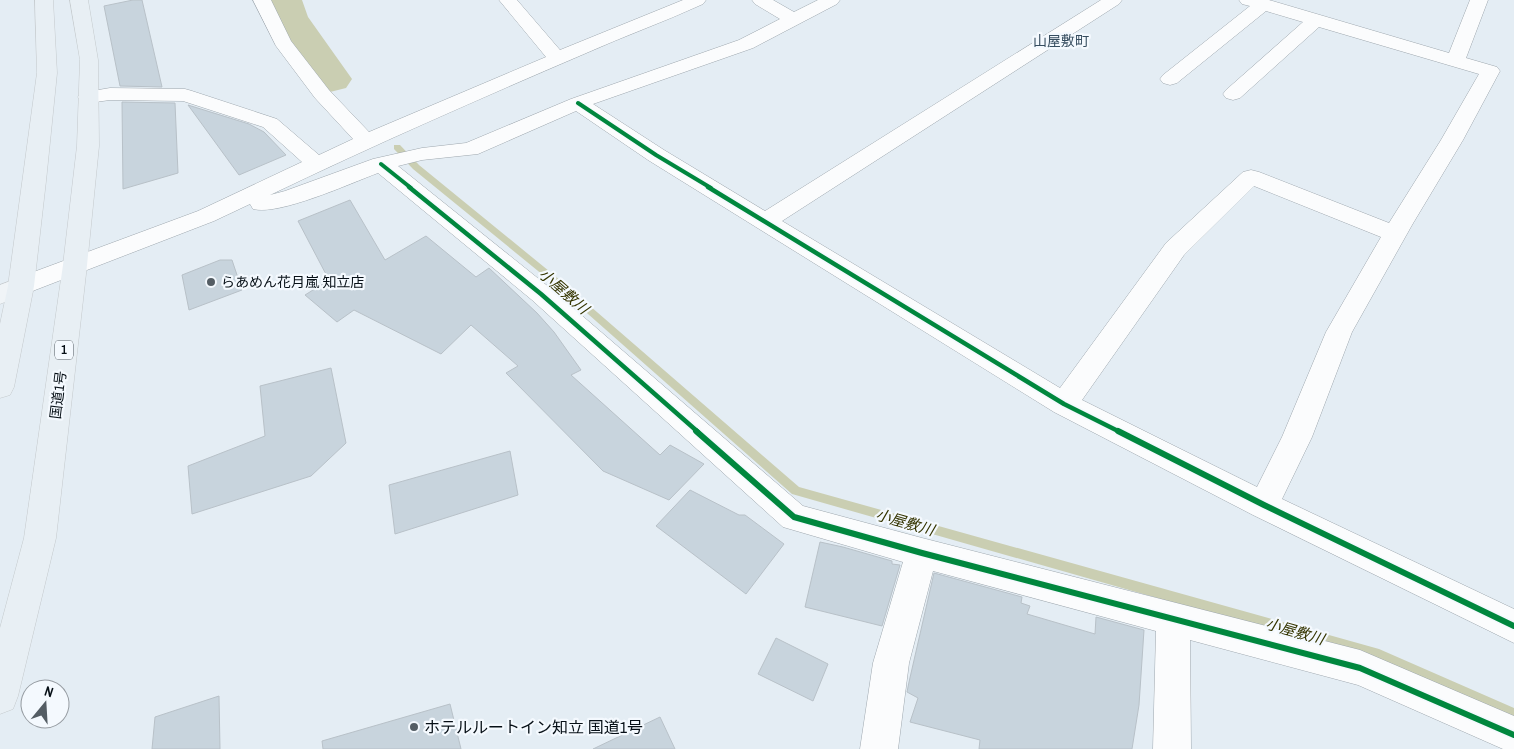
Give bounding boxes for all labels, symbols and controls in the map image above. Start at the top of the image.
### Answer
district label: 山屋敷町 [1033,32,1089,50]
water label: 小屋敷川 [534,263,595,320]
place label: らあめん花月嵐 知立店 [221,273,364,291]
marker: らあめん花月嵐 知立店 [205,276,217,288]
road number: 1 [55,340,73,360]
street label: 国道1号 [46,370,70,420]
water label: 小屋敷川 [873,504,939,541]
water label: 小屋敷川 [1263,613,1329,650]
north arrow [20,679,70,729]
text: N [42,682,56,701]
place label: ホテルルートイン知立 国道1号 [424,716,643,738]
marker: ホテルルートイン知立 国道1号 [408,721,420,733]

